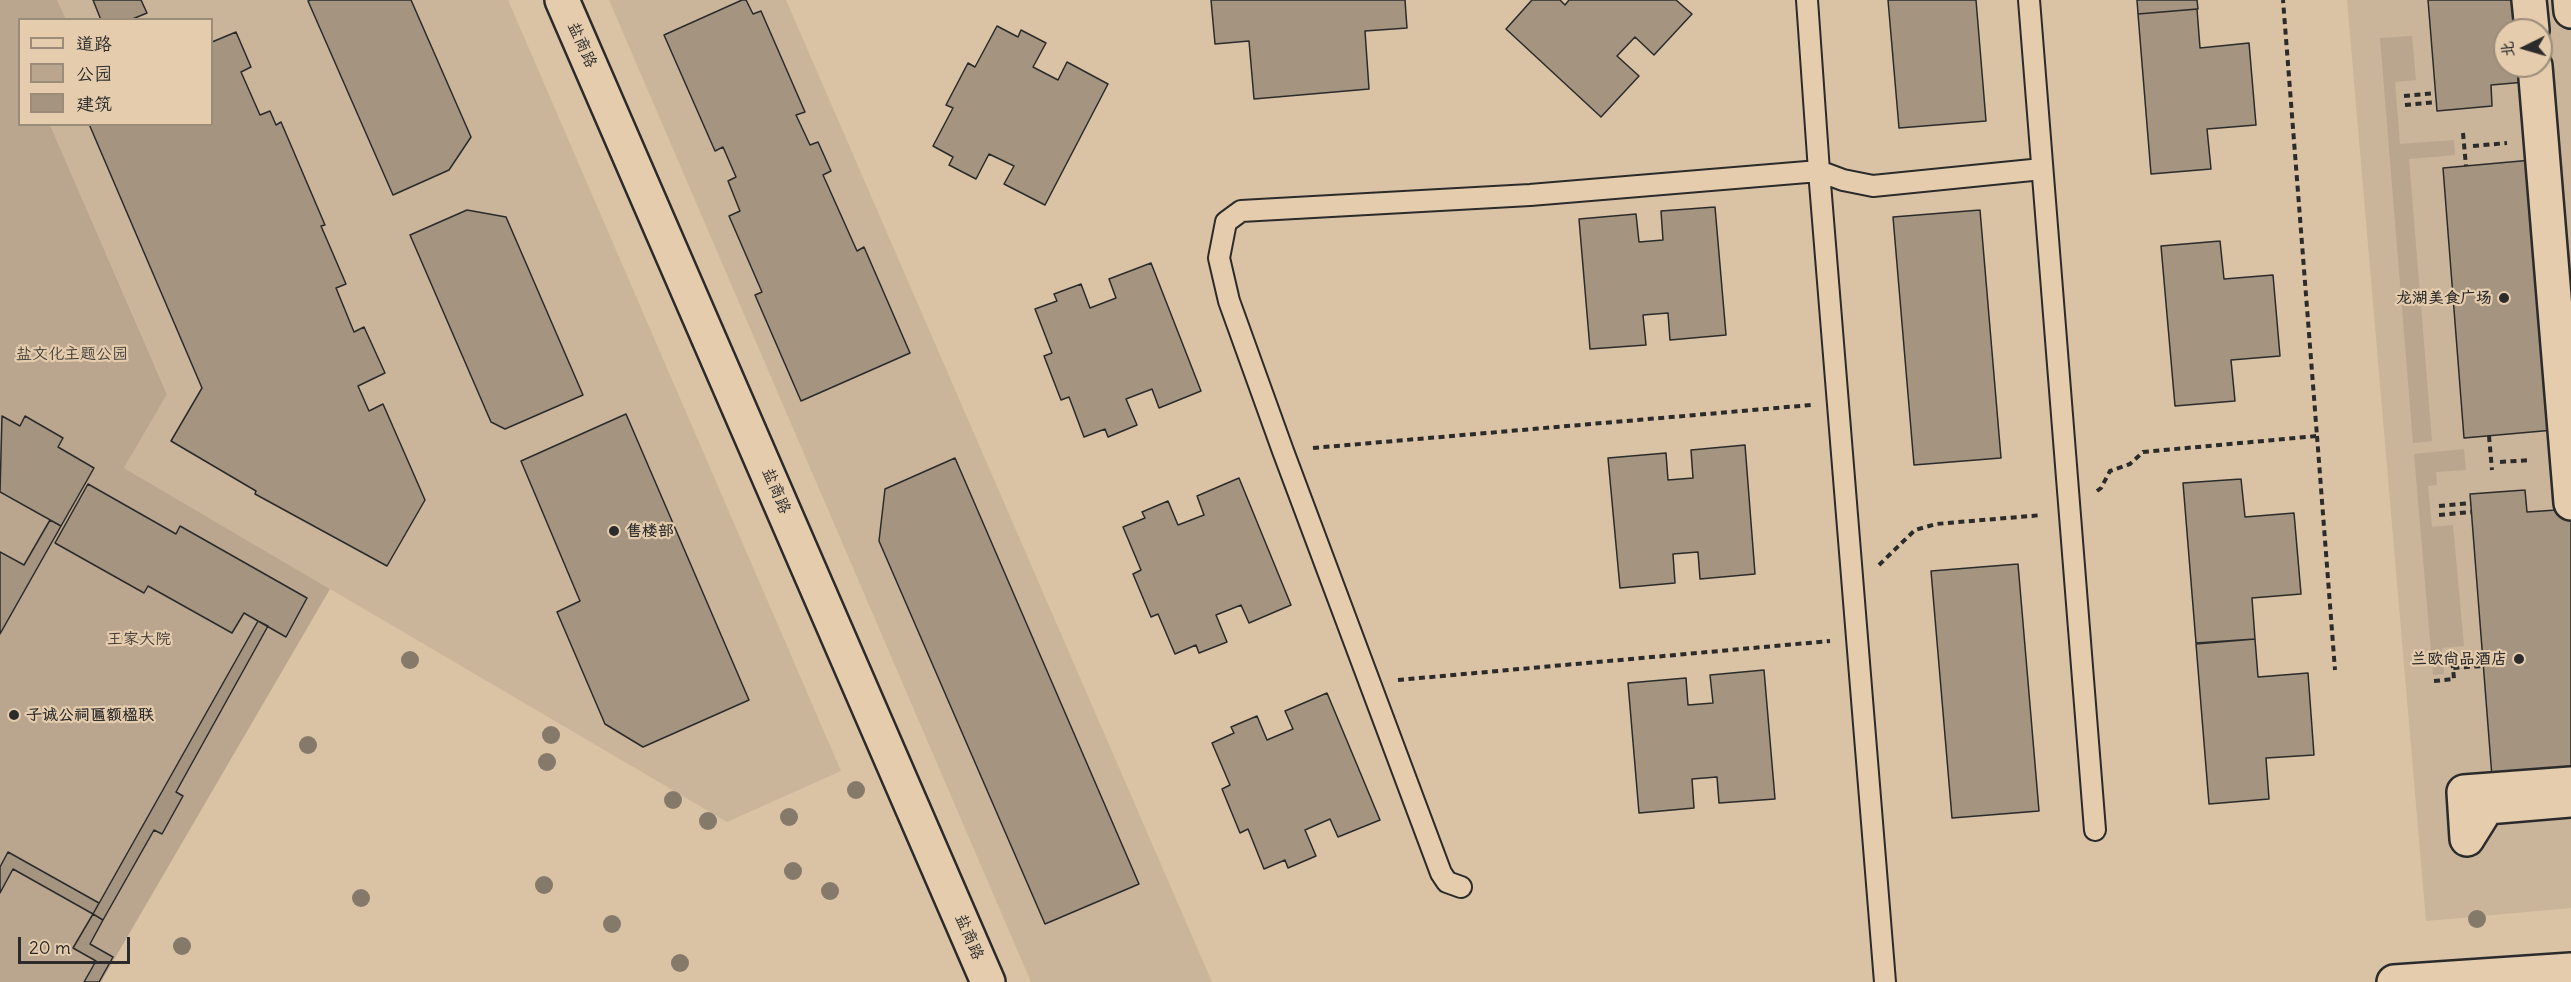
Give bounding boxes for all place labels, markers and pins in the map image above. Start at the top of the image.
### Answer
place label: 龙湖美食广场 [2396,288,2492,308]
marker: 龙湖美食广场 [2497,291,2511,305]
place label: 售楼部 [626,521,674,541]
marker: 售楼部 [607,524,621,538]
place label: 兰欧尚品酒店 [2411,649,2507,669]
marker: 兰欧尚品酒店 [2512,652,2526,666]
place label: 子诚公祠匾额楹联 [26,705,154,725]
marker: 子诚公祠匾额楹联 [7,708,21,722]

